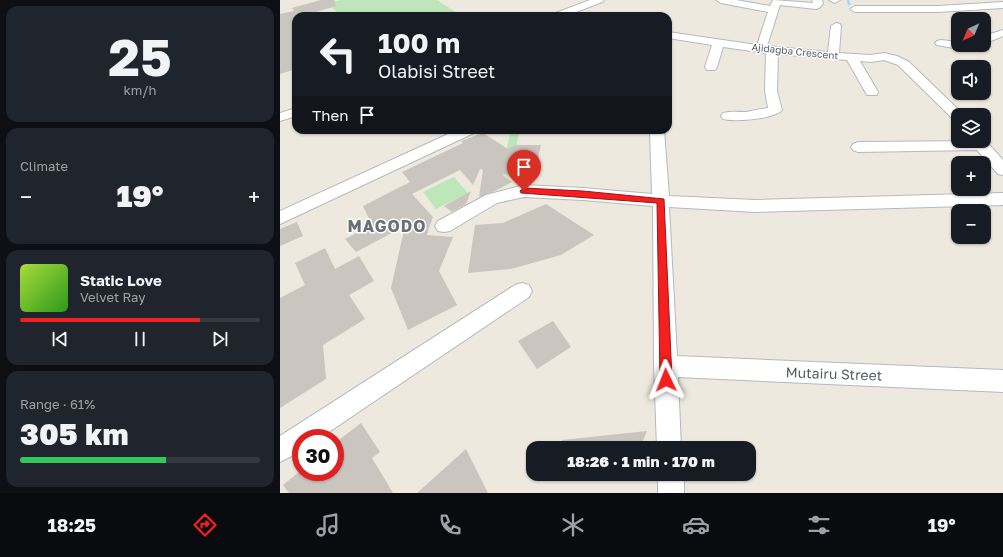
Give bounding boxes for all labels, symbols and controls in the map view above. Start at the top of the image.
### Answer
north arrow [951,12,991,52]
map controls [951,12,991,244]
text: 25 [108,25,172,87]
text: 100 m [378,26,460,59]
icon: left [312,28,364,80]
street label: Ajidagba Crescent [751,40,839,62]
text: Olabisi Street [378,60,495,82]
button: sound [951,60,991,100]
text: km/h [123,82,157,98]
icon: arrive [356,104,378,126]
text: Then [312,106,348,124]
button: layers [951,108,991,148]
pin [507,150,541,191]
icon: arrive [513,156,535,178]
button: + [951,156,991,196]
text: Climate [20,158,68,174]
text: 19° [116,178,164,214]
text: − [20,183,32,210]
text: + [248,183,260,210]
button: − [951,204,991,244]
district label: MAGODO [347,216,427,236]
text: Static Love [80,271,162,289]
text: Velvet Ray [80,289,145,305]
icon: previous [49,328,71,350]
icon: pause [129,328,151,350]
icon: next [209,328,231,350]
position arrow [645,359,687,401]
street label: Mutairu Street [785,363,883,384]
text: Range · 61% [20,396,95,412]
text: 305 km [20,416,129,452]
speed limit sign: 30 [292,429,344,481]
text: 18:26 · 1 min · 170 m [567,452,715,470]
icon: directions [191,511,219,539]
icon: music [314,511,342,539]
icon: phone [436,511,464,539]
icon: climate [559,511,587,539]
icon: car [682,511,710,539]
icon: filters [805,511,833,539]
text: 18:25 [47,514,96,536]
text: 19° [928,514,956,536]

